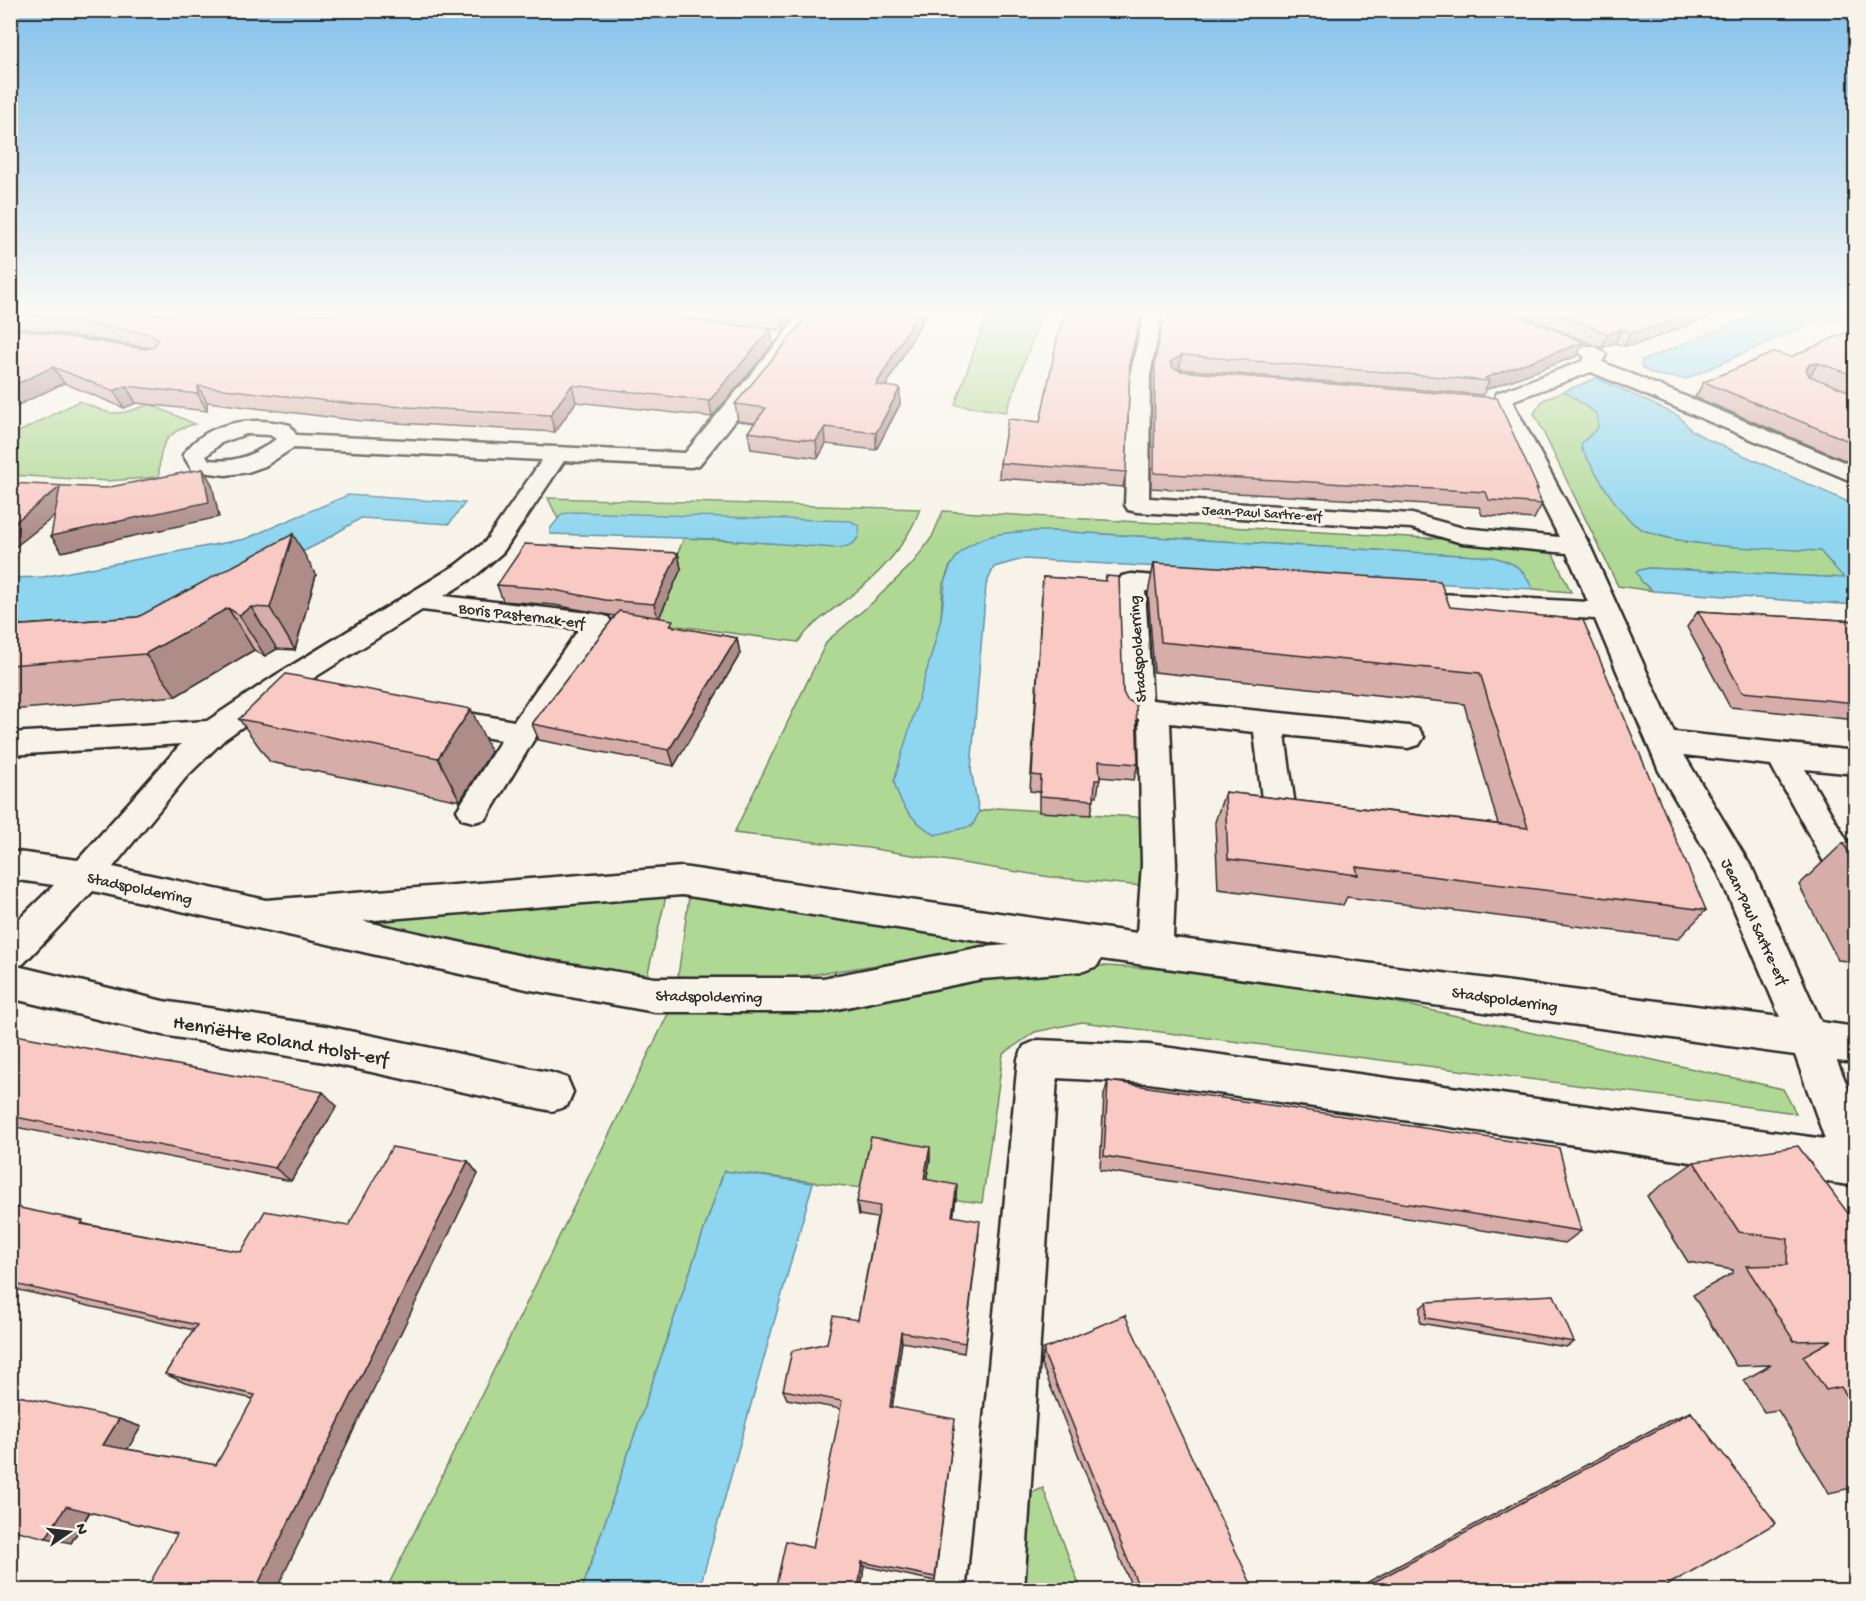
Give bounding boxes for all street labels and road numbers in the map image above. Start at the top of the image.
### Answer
street label: Jean-Paul Sartre-erf [1202,503,1324,526]
street label: Stadspolderring [1126,595,1153,703]
street label: Boris Pasternak-erf [456,600,587,635]
street label: Jean-Paul Sartre-erf [1715,856,1791,990]
street label: Stadspolderring [85,870,194,911]
street label: Stadspolderring [1450,985,1559,1018]
street label: Stadspolderring [655,988,763,1009]
street label: Henriëtte Roland Holst-erf [171,1012,392,1073]

